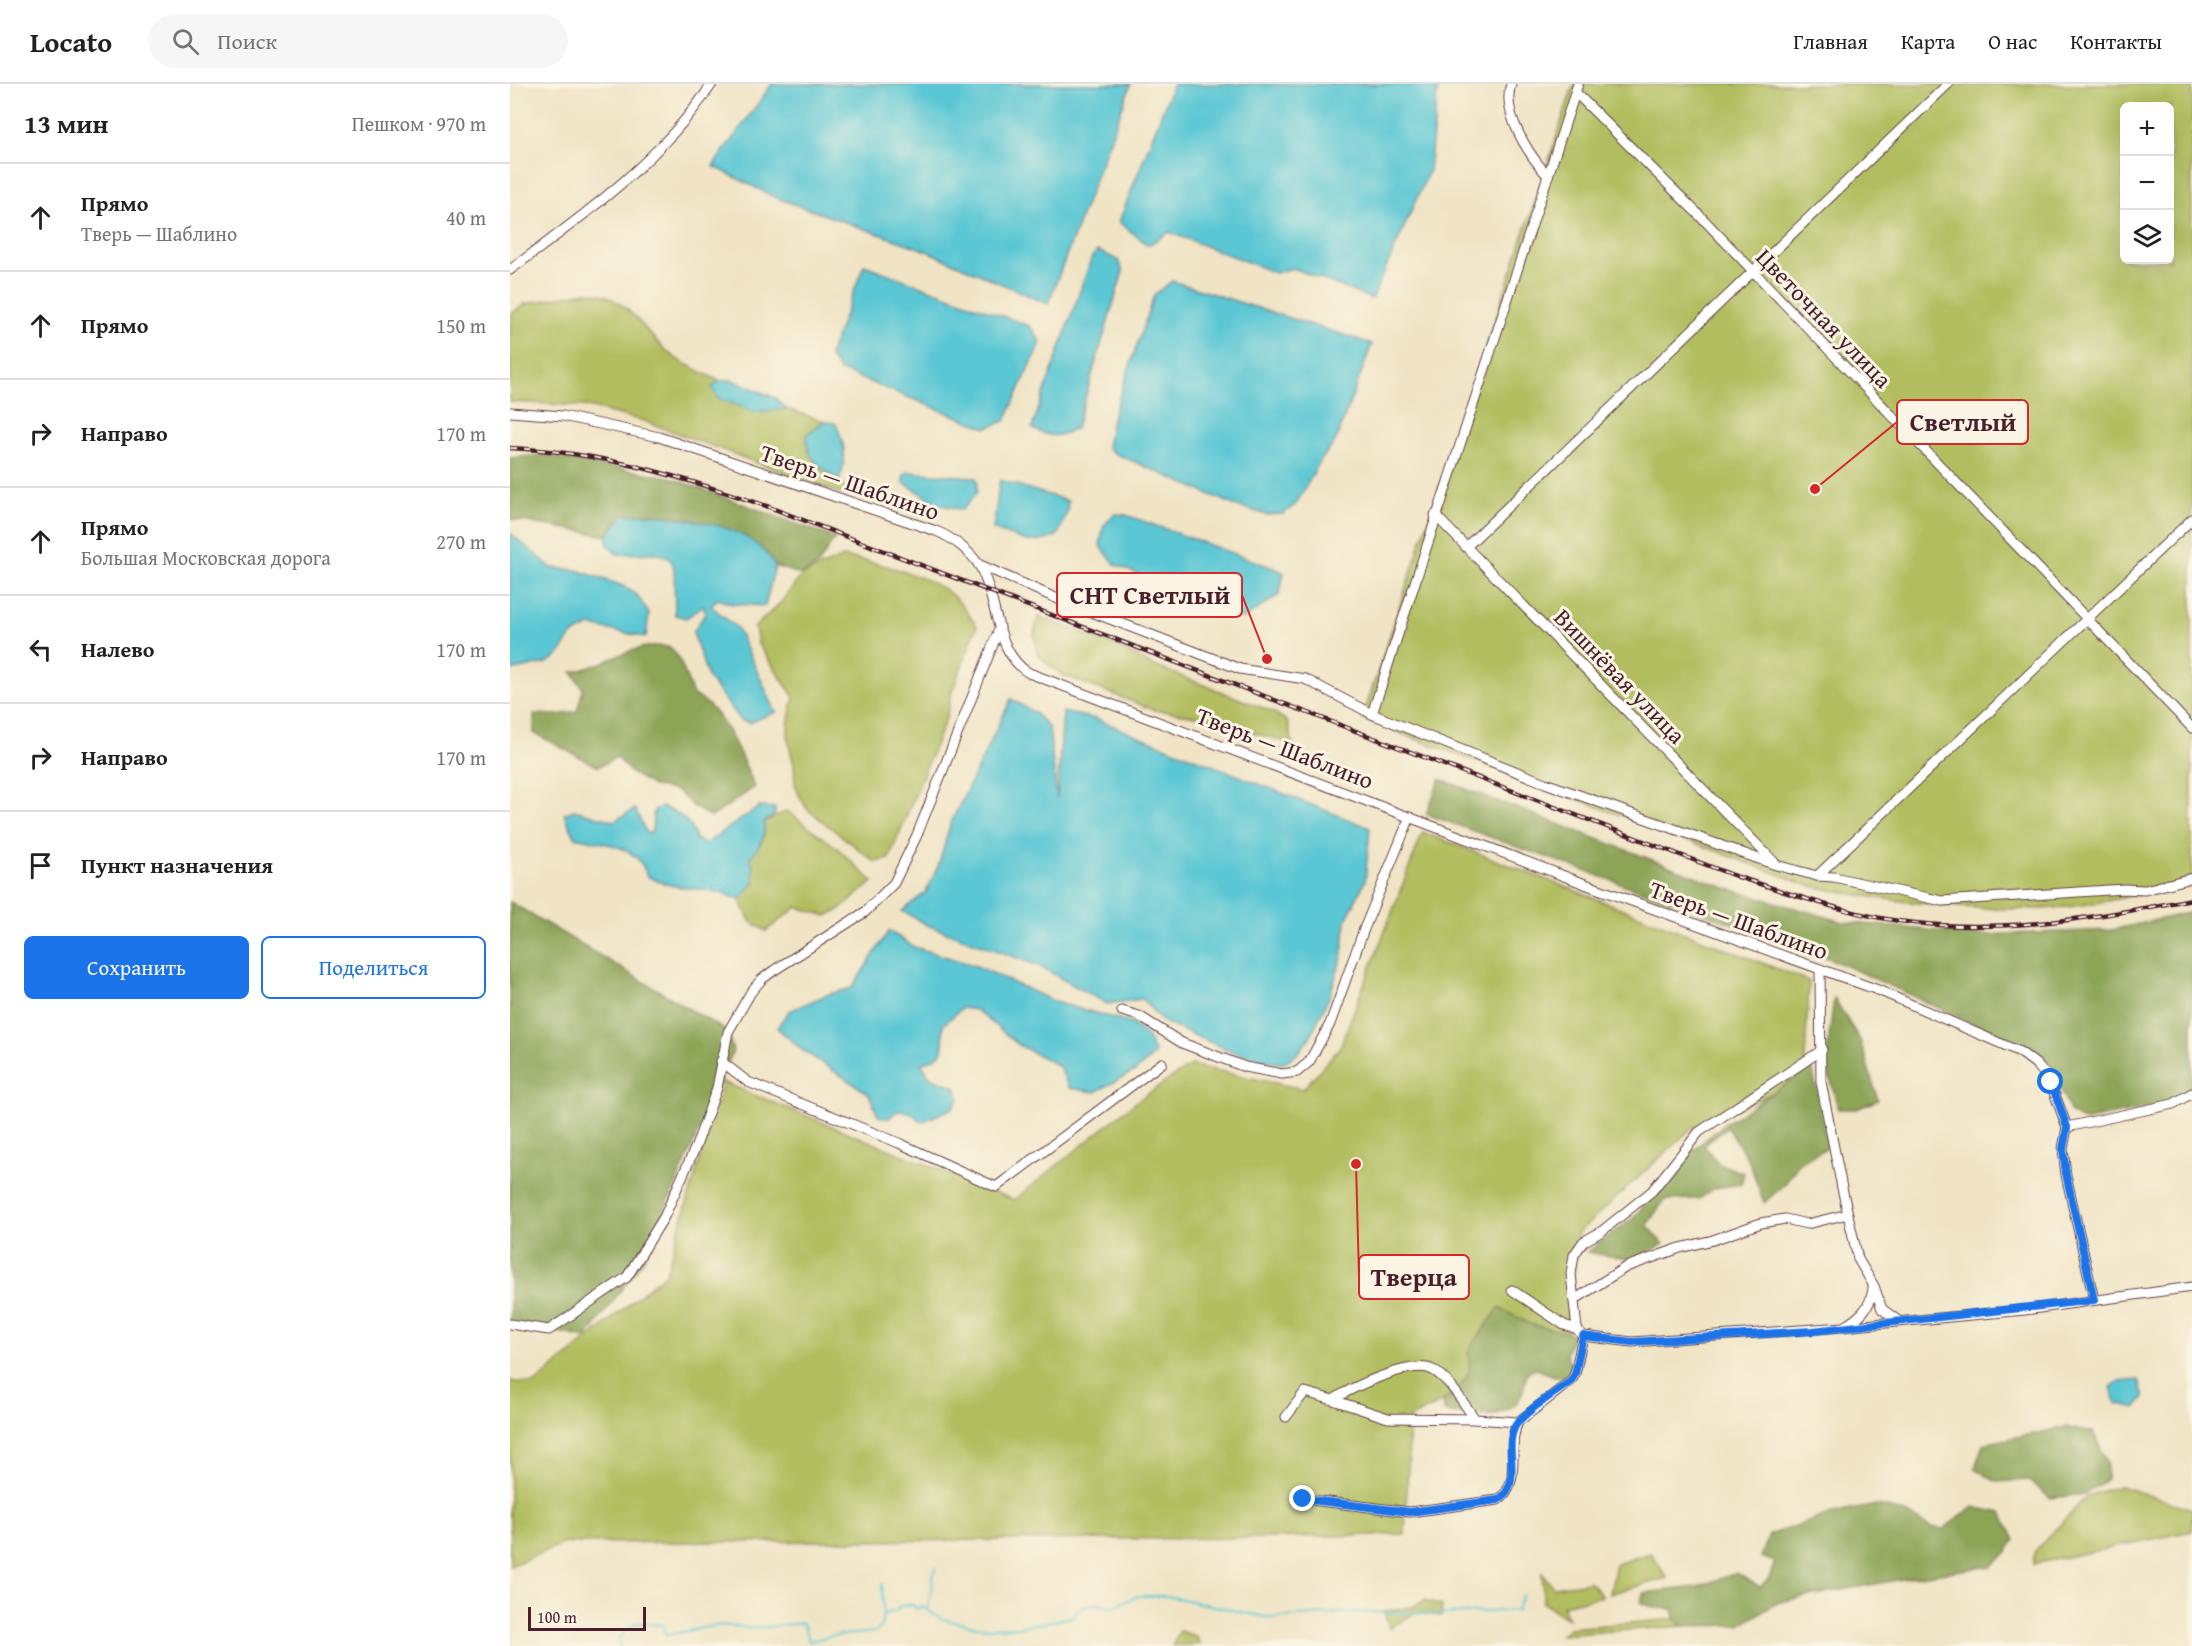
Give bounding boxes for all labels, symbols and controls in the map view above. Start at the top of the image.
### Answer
search box [148,14,568,68]
text: Locato [30,21,112,62]
icon: search [169,25,202,58]
text: Поиск [217,25,277,57]
text: Главная [1793,26,1868,57]
text: Карта [1901,26,1955,57]
text: О нас [1988,26,2037,57]
text: Контакты [2070,26,2162,57]
map controls [2120,102,2174,264]
button: + [2120,102,2174,156]
text: 13 мин [24,104,109,143]
text: Пешком · 970 m [352,109,486,138]
button: − [2120,156,2174,210]
text: Прямо [81,187,148,219]
icon: ahead [24,201,57,234]
text: 40 m [446,203,486,232]
button: layers [2120,210,2174,264]
text: Тверь — Шаблино [81,219,237,248]
street label: Цветочная улица [1748,240,1900,396]
icon: ahead [24,309,57,342]
text: Прямо [81,309,148,341]
text: 150 m [436,311,486,340]
callout: Светлый [1897,400,2028,444]
text: Светлый [1910,402,2016,441]
icon: right [24,417,57,450]
text: Направо [81,417,168,449]
text: 170 m [436,419,486,448]
street label: Тверь — Шаблино [756,435,944,529]
text: Прямо [81,511,148,543]
icon: ahead [24,525,57,558]
text: 270 m [436,527,486,556]
text: Большая Московская дорога [81,543,331,572]
callout: СНТ Светлый [1057,573,1242,617]
text: СНТ Светлый [1070,575,1230,614]
street label: Вишнёвая улица [1546,600,1694,752]
icon: left [24,633,57,666]
text: Налево [81,633,154,665]
text: 170 m [436,635,486,664]
street label: Тверь — Шаблино [1191,698,1379,798]
icon: right [24,741,57,774]
text: Направо [81,741,168,773]
text: 170 m [436,743,486,772]
icon: arrive [24,849,57,882]
text: Пункт назначения [81,849,273,881]
street label: Тверь — Шаблино [1645,872,1833,968]
button: Сохранить [24,936,249,999]
button: Поделиться [261,936,486,999]
route start [2037,1068,2063,1094]
callout: Тверца [1359,1255,1469,1299]
text: Тверца [1371,1257,1458,1296]
route end [1289,1485,1315,1511]
scale bar [528,1604,646,1632]
text: 100 m [537,1605,577,1629]

